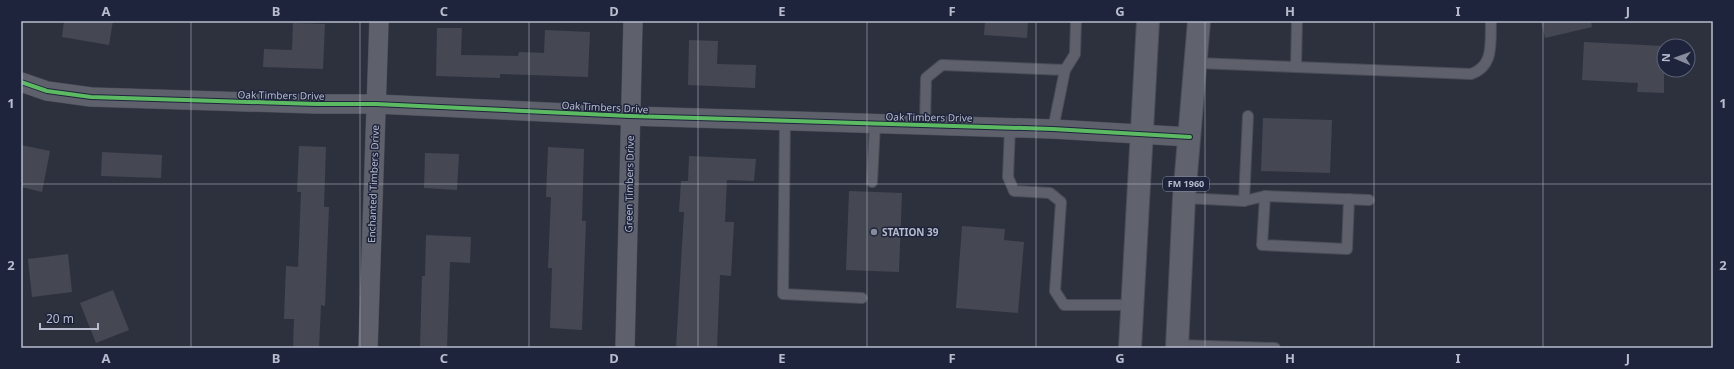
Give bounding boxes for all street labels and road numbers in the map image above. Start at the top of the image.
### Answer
street label: Oak Timbers Drive [237,87,325,103]
street label: Oak Timbers Drive [561,98,649,116]
street label: Oak Timbers Drive [885,109,973,125]
street label: Enchanted Timbers Drive [364,124,382,243]
street label: Green Timbers Drive [621,135,637,233]
road number: FM 1960 [1163,177,1209,191]

